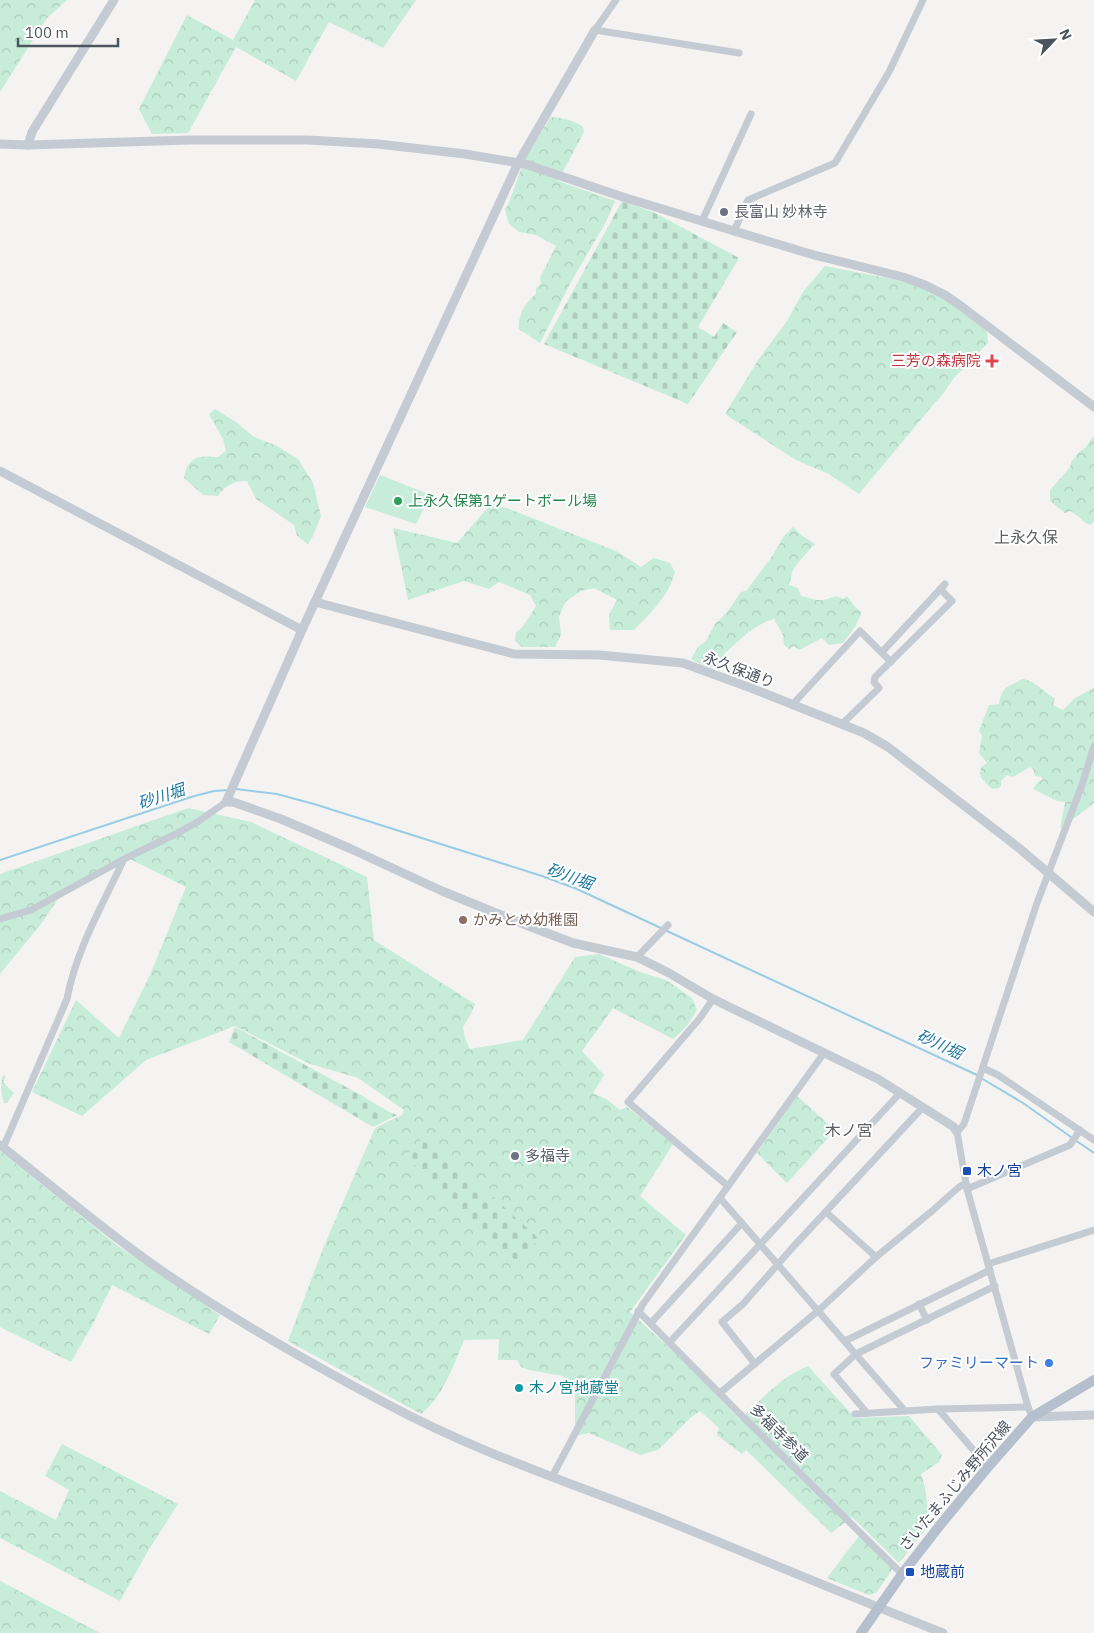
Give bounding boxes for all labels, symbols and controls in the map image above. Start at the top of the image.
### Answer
scale bar [18,15,118,47]
north arrow [1029,15,1079,65]
text: 100 m [25,23,69,42]
text: N [1055,26,1076,43]
place label: 長富山 妙林寺 [734,202,828,221]
marker: 長富山 妙林寺 [718,206,730,218]
place label: 三芳の森病院 [891,351,981,370]
marker: 三芳の森病院 [985,354,999,368]
place label: 上永久保第1ゲートボール場 [408,491,597,510]
marker: 上永久保第1ゲートボール場 [392,495,404,507]
district label: 上永久保 [994,527,1058,547]
street label: 永久保通り [701,647,778,692]
water label: 砂川堀 [135,778,190,813]
water label: 砂川堀 [544,858,599,895]
place label: かみとめ幼稚園 [473,910,578,929]
marker: かみとめ幼稚園 [457,914,469,926]
water label: 砂川堀 [914,1025,969,1064]
district label: 木ノ宮 [825,1120,873,1140]
place label: 多福寺 [525,1146,570,1165]
marker: 多福寺 [509,1150,521,1162]
place label: 木ノ宮 [977,1161,1022,1180]
marker: 木ノ宮 [961,1165,973,1177]
place label: ファミリーマート [919,1353,1039,1372]
marker: ファミリーマート [1043,1357,1055,1369]
place label: 木ノ宮地蔵堂 [529,1378,619,1397]
marker: 木ノ宮地蔵堂 [513,1382,525,1394]
street label: 多福寺参道 [746,1399,813,1466]
street label: さいたまふじみ野所沢線 [894,1417,1015,1555]
place label: 地蔵前 [920,1562,965,1581]
marker: 地蔵前 [904,1566,916,1578]

